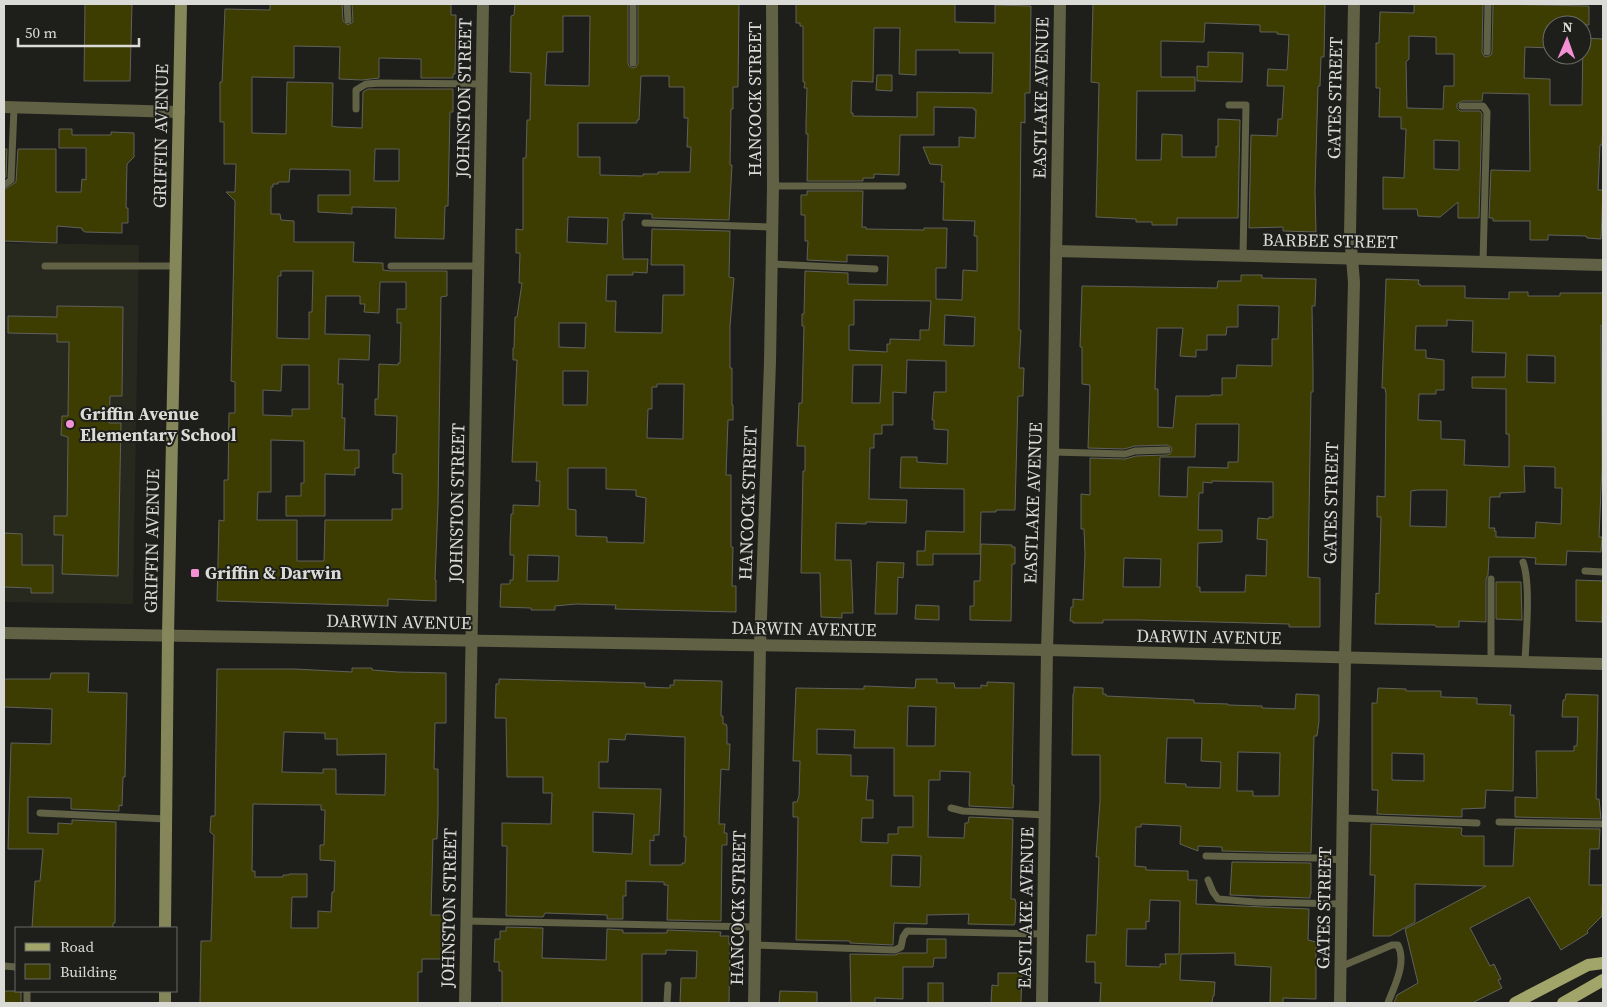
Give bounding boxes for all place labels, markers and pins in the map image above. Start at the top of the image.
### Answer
place label: Griffin Avenue Elementary School [80,401,237,447]
marker: Griffin Avenue Elementary School [64,418,76,430]
place label: Griffin & Darwin [205,560,342,585]
marker: Griffin & Darwin [189,567,201,579]

